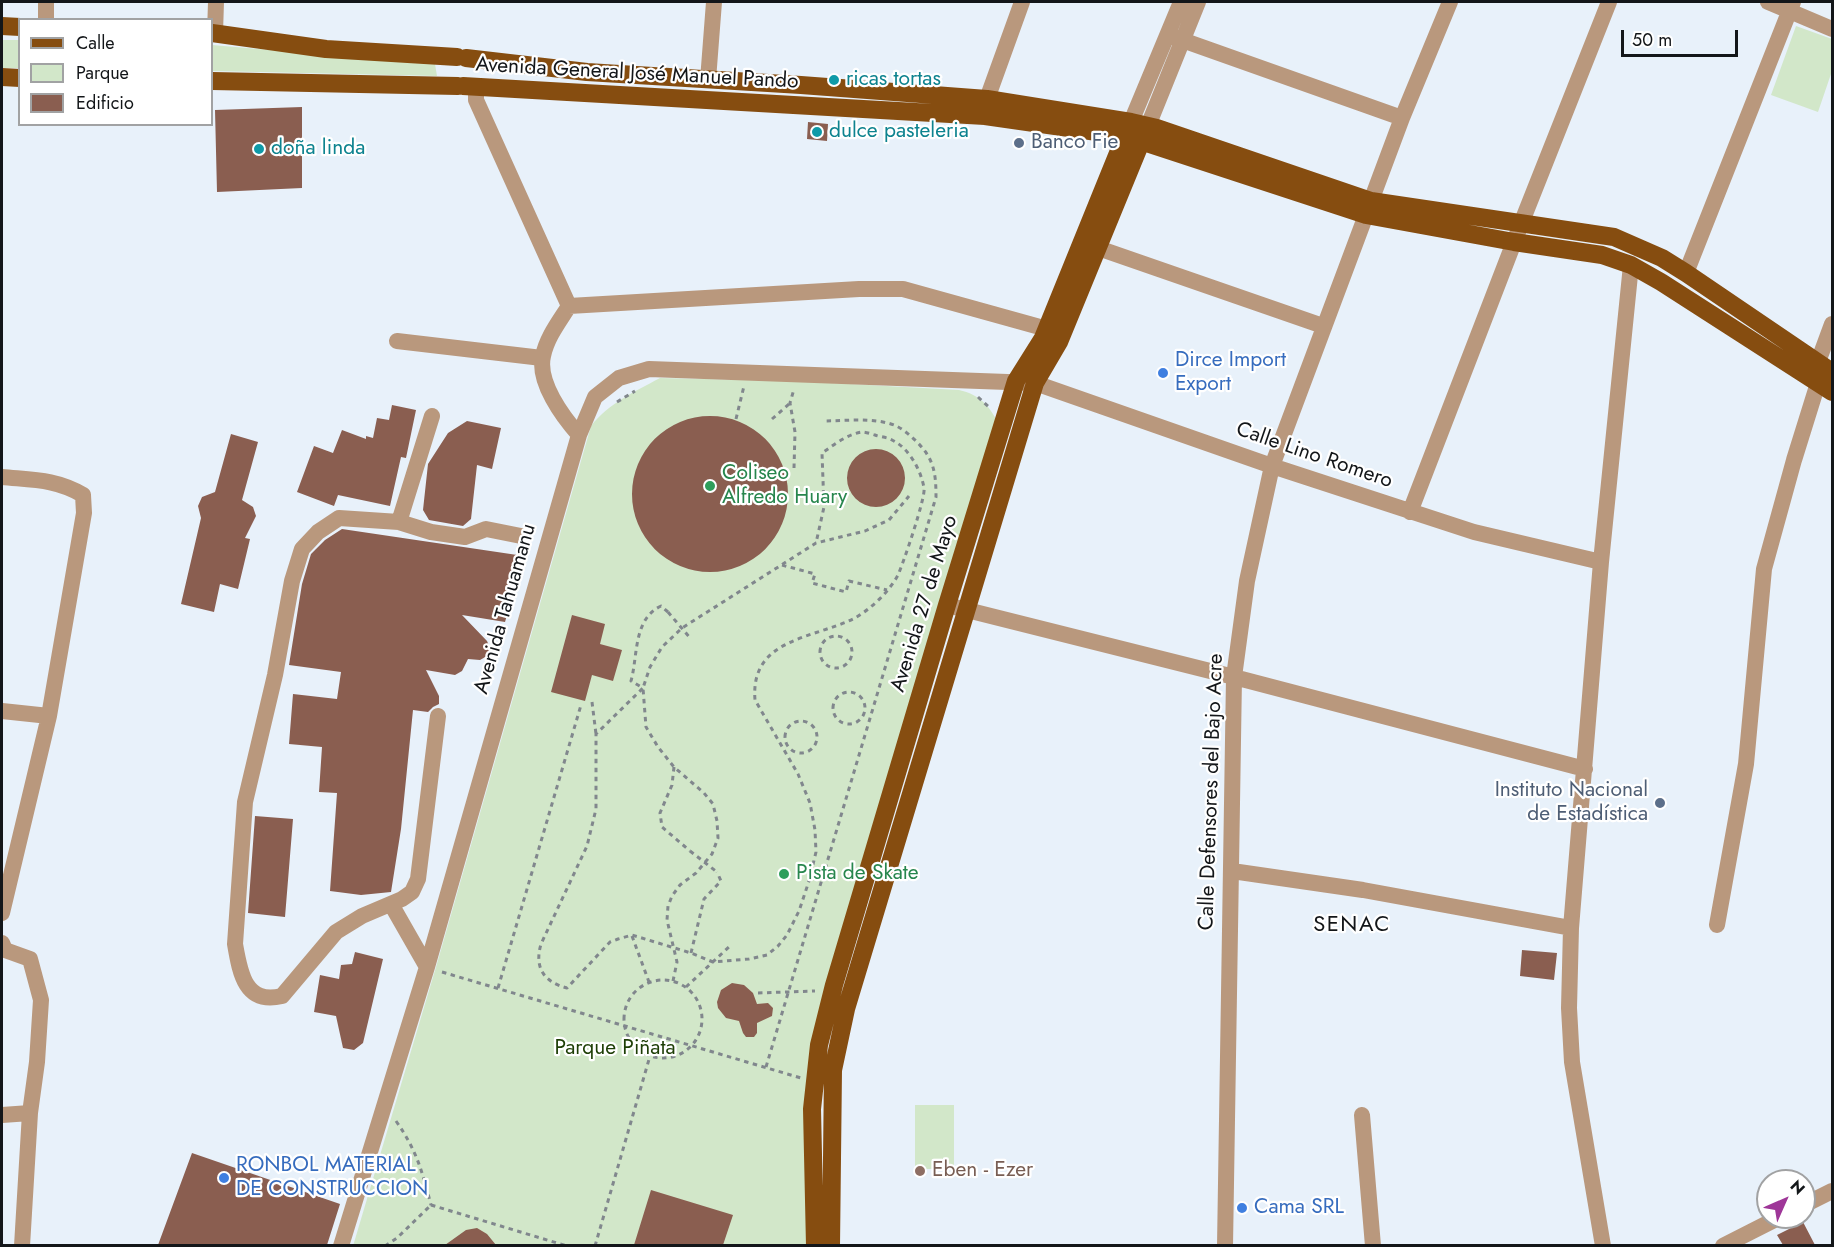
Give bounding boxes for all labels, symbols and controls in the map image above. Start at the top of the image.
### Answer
legend [18,18,213,126]
scale bar [1624,18,1741,56]
text: 50 m [1632,27,1672,53]
text: Calle [76,30,115,56]
street label: Avenida General José Manuel Pando [475,53,799,95]
text: Parque [76,60,129,86]
place label: ricas tortas [846,67,941,93]
marker: ricas tortas [827,73,841,87]
text: Edificio [76,90,134,116]
place label: dulce pasteleria [829,119,969,145]
marker: dulce pasteleria [810,125,824,139]
place label: Banco Fie [1031,130,1118,156]
place label: doña linda [271,136,365,162]
marker: Banco Fie [1012,136,1026,150]
marker: doña linda [252,142,266,156]
place label: Dirce Import Export [1175,348,1286,398]
marker: Dirce Import Export [1156,366,1170,380]
street label: Calle Lino Romero [1232,417,1396,495]
place label: Coliseo Alfredo Huary [722,461,847,511]
marker: Coliseo Alfredo Huary [703,479,717,493]
street label: Avenida 27 de Mayo [886,513,964,695]
street label: Avenida Tahuamanu [470,521,542,697]
street label: Calle Defensores del Bajo Acre [1195,653,1229,931]
place label: Instituto Nacional de Estadística [1495,778,1648,828]
marker: Instituto Nacional de Estadística [1653,796,1667,810]
place label: Pista de Skate [796,861,919,887]
marker: Pista de Skate [777,867,791,881]
district label: SENAC [1313,913,1391,939]
park label: Parque Piñata [554,1036,676,1062]
place label: RONBOL MATERIAL DE CONSTRUCCION [236,1153,428,1203]
place label: Eben - Ezer [932,1158,1033,1184]
marker: Eben - Ezer [913,1164,927,1178]
north arrow [1756,1169,1816,1229]
marker: RONBOL MATERIAL DE CONSTRUCCION [217,1171,231,1185]
text: N [1785,1175,1810,1200]
place label: Cama SRL [1254,1195,1344,1221]
marker: Cama SRL [1235,1201,1249,1215]

